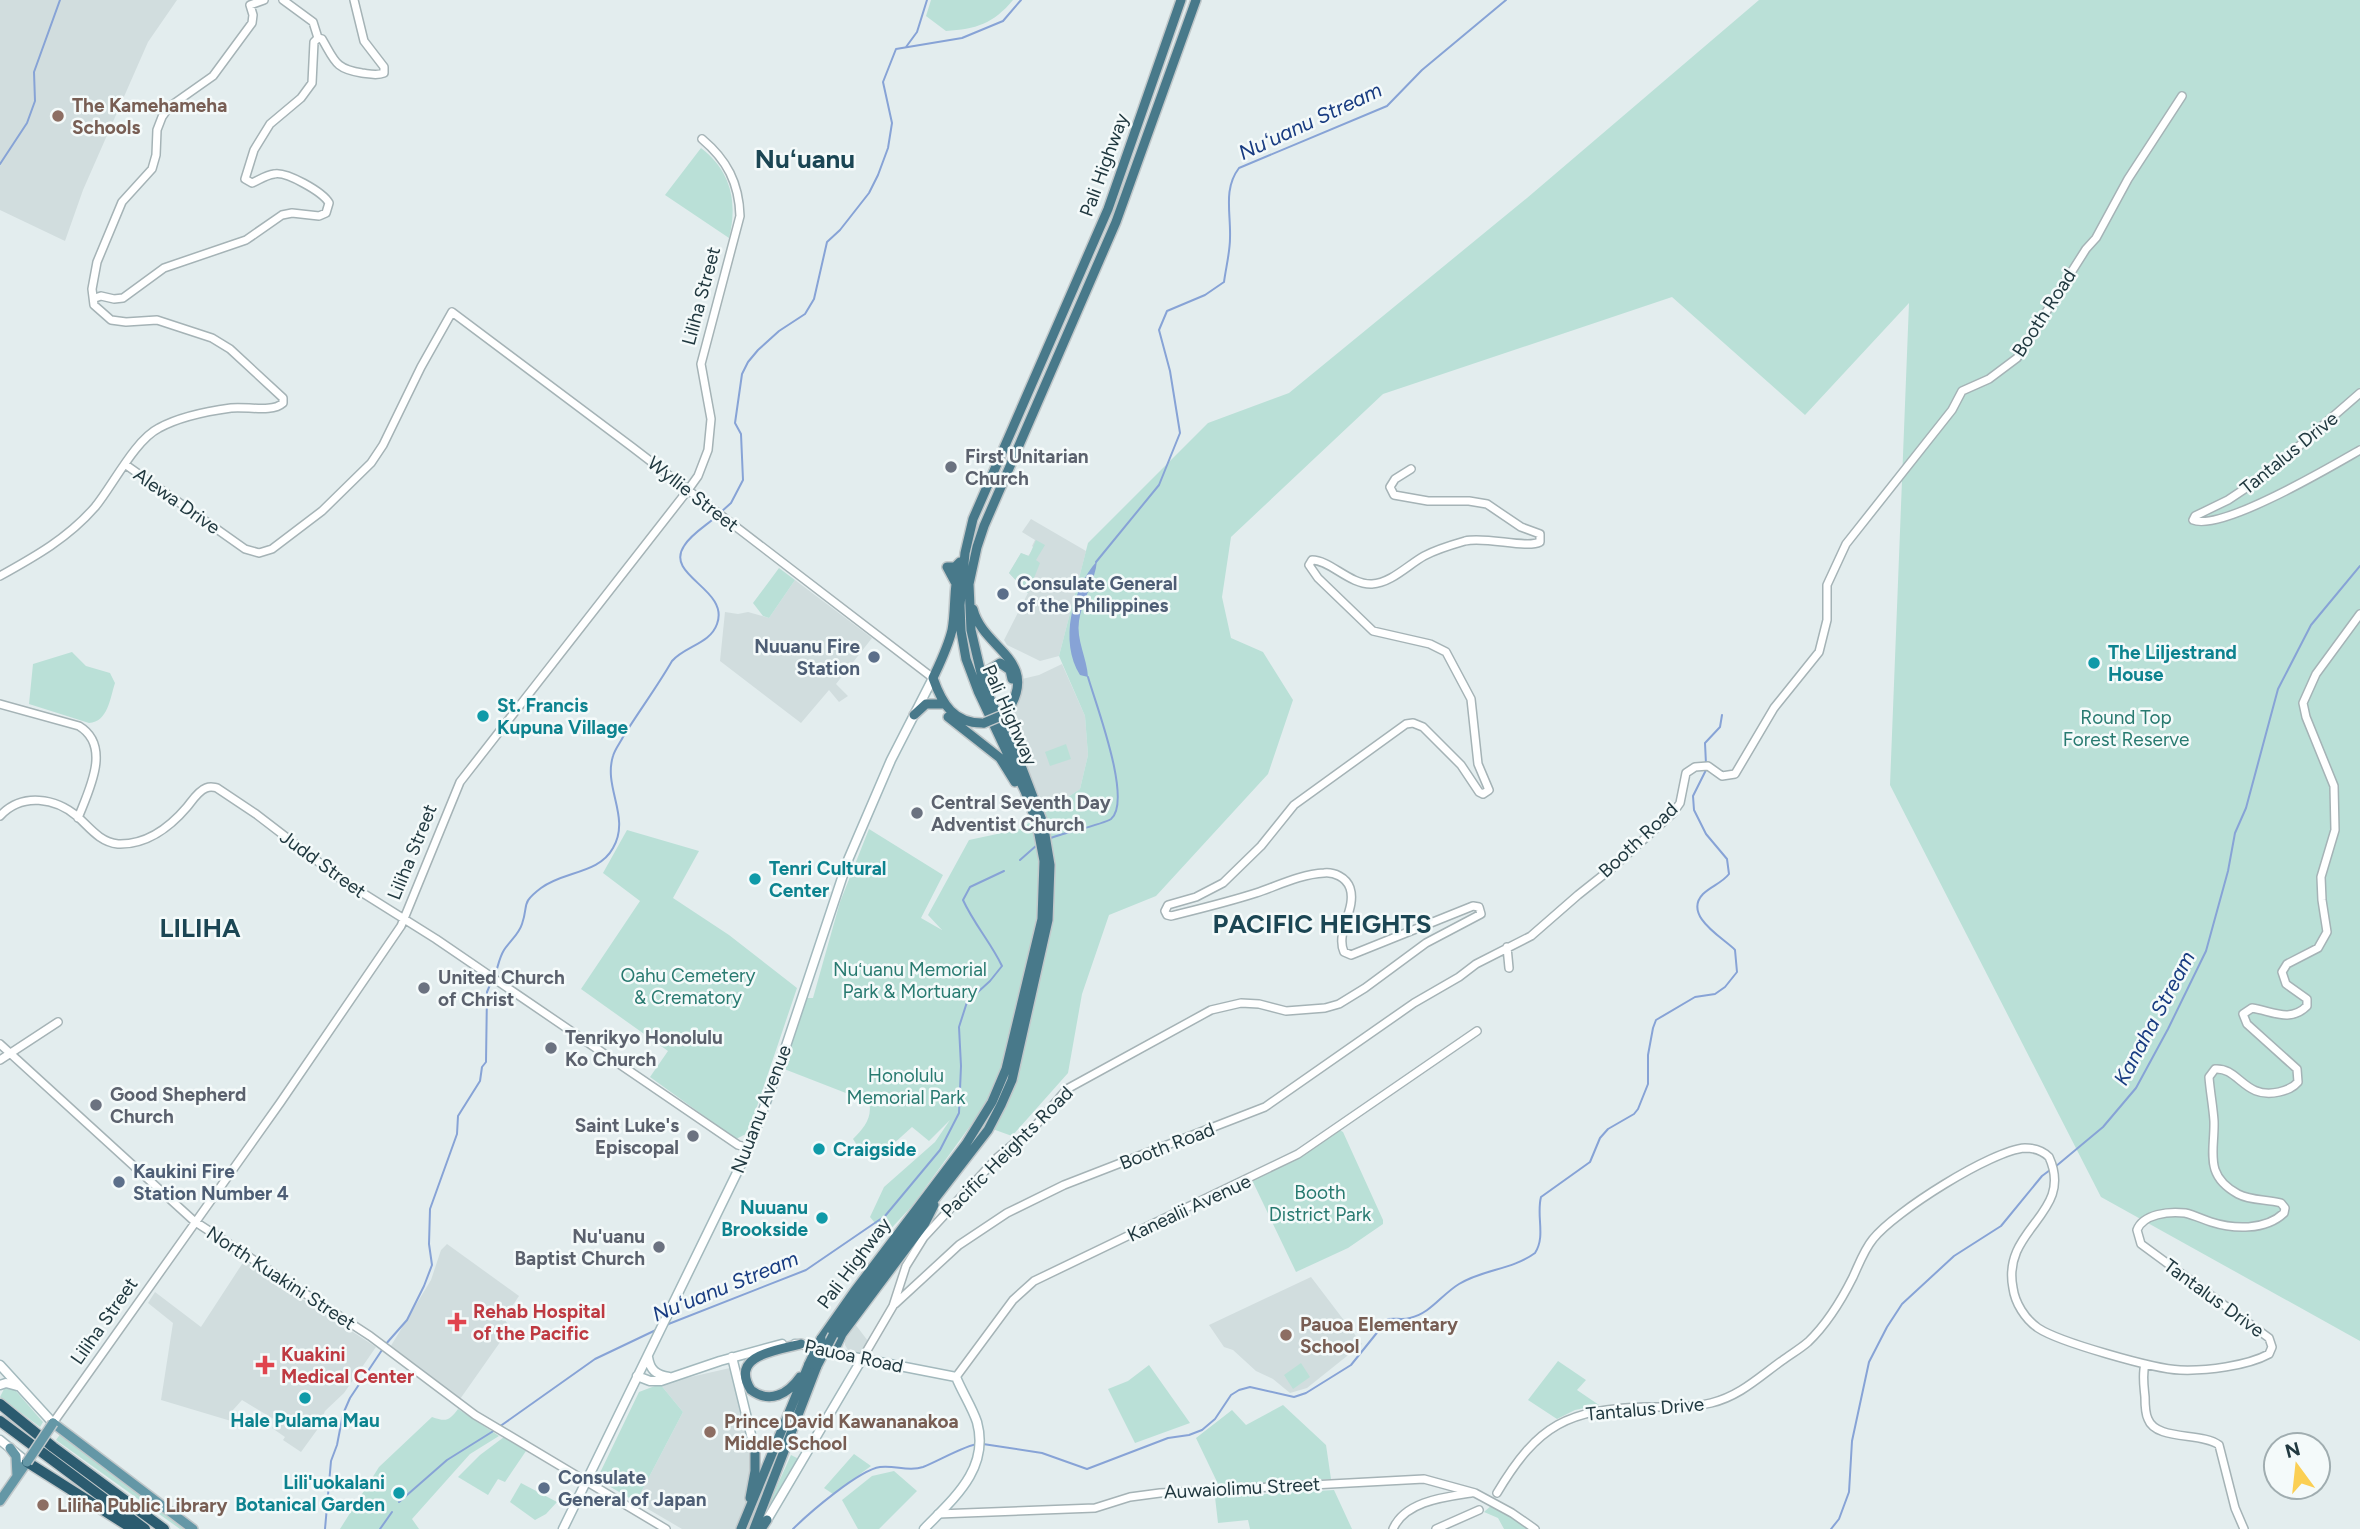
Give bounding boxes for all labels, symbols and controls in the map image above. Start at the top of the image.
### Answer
water label: Nuʻuanu Stream [1234,77,1386,165]
place label: The Kamehameha Schools [72,94,227,139]
marker: The Kamehameha Schools [50,108,66,124]
street label: Pali Highway [1075,110,1133,220]
district label: Nuʻuanu [755,143,855,175]
street label: Liliha Street [677,244,725,348]
street label: Booth Road [2007,265,2081,361]
street label: Tantalus Drive [2236,407,2342,499]
place label: First Unitarian Church [965,445,1089,490]
street label: Wyllie Street [643,451,743,537]
marker: First Unitarian Church [943,459,959,475]
street label: Alewa Drive [129,463,225,539]
place label: Consulate General of the Philippines [1017,572,1178,617]
marker: Consulate General of the Philippines [995,586,1011,602]
place label: Nuuanu Fire Station [754,635,860,680]
place label: The Liljestrand House [2108,641,2237,686]
marker: Nuuanu Fire Station [866,649,882,665]
marker: The Liljestrand House [2086,655,2102,671]
street label: Pali Highway [977,661,1043,769]
place label: St. Francis Kupuna Village [497,694,629,739]
park label: Round Top Forest Reserve [2063,706,2189,751]
marker: St. Francis Kupuna Village [475,708,491,724]
place label: Central Seventh Day Adventist Church [931,791,1111,836]
street label: Booth Road [1594,798,1682,882]
street label: Liliha Street [382,801,442,903]
marker: Central Seventh Day Adventist Church [909,805,925,821]
street label: Judd Street [276,825,370,903]
place label: Tenri Cultural Center [769,857,887,902]
marker: Tenri Cultural Center [747,871,763,887]
district label: PACIFIC HEIGHTS [1213,908,1432,940]
district label: LILIHA [159,912,241,944]
water label: Kanaha Stream [2108,947,2200,1089]
park label: Nuʻuanu Memorial Park & Mortuary [833,958,987,1003]
park label: Oahu Cemetery & Crematory [621,964,755,1009]
place label: United Church of Christ [438,966,565,1011]
marker: United Church of Christ [416,980,432,996]
place label: Tenrikyo Honolulu Ko Church [565,1026,723,1071]
marker: Tenrikyo Honolulu Ko Church [543,1040,559,1056]
street label: Nuuanu Avenue [726,1042,796,1176]
park label: Honolulu Memorial Park [846,1064,966,1109]
street label: Pacific Heights Road [936,1081,1078,1223]
place label: Good Shepherd Church [110,1083,246,1128]
marker: Good Shepherd Church [88,1097,104,1113]
place label: Saint Luke's Episcopal [575,1114,679,1159]
street label: Booth Road [1116,1117,1218,1175]
marker: Saint Luke's Episcopal [685,1128,701,1144]
place label: Craigside [833,1138,917,1161]
marker: Craigside [811,1141,827,1157]
place label: Kaukini Fire Station Number 4 [133,1160,289,1205]
street label: Kanealii Avenue [1124,1169,1254,1247]
marker: Kaukini Fire Station Number 4 [111,1174,127,1190]
park label: Booth District Park [1269,1181,1372,1226]
place label: Nuuanu Brookside [721,1196,808,1241]
marker: Nuuanu Brookside [814,1210,830,1226]
street label: Pali Highway [812,1213,896,1313]
street label: North Kuakini Street [202,1221,360,1335]
place label: Nu'uanu Baptist Church [514,1225,645,1270]
marker: Nu'uanu Baptist Church [651,1239,667,1255]
water label: Nuʻuanu Stream [648,1245,802,1327]
street label: Tantalus Drive [2159,1254,2269,1342]
street label: Liliha Street [66,1273,142,1369]
place label: Rehab Hospital of the Pacific [473,1300,605,1345]
marker: Rehab Hospital of the Pacific [447,1312,467,1332]
place label: Pauoa Elementary School [1300,1313,1458,1358]
marker: Pauoa Elementary School [1278,1327,1294,1343]
street label: Pauoa Road [803,1334,905,1378]
place label: Kuakini Medical Center [281,1343,414,1388]
marker: Kuakini Medical Center [255,1355,275,1375]
marker: Hale Pulama Mau [297,1390,313,1406]
street label: Tantalus Drive [1585,1392,1705,1426]
place label: Hale Pulama Mau [230,1409,380,1432]
place label: Prince David Kawananakoa Middle School [724,1410,959,1455]
marker: Prince David Kawananakoa Middle School [702,1424,718,1440]
north arrow [2262,1431,2332,1501]
text: N [2283,1437,2303,1463]
place label: Consulate General of Japan [558,1466,706,1511]
place label: Lili'uokalani Botanical Garden [235,1471,385,1516]
street label: Auwaiolimu Street [1163,1472,1321,1504]
marker: Consulate General of Japan [536,1480,552,1496]
marker: Lili'uokalani Botanical Garden [391,1485,407,1501]
place label: Liliha Public Library [57,1494,227,1517]
marker: Liliha Public Library [35,1497,51,1513]

